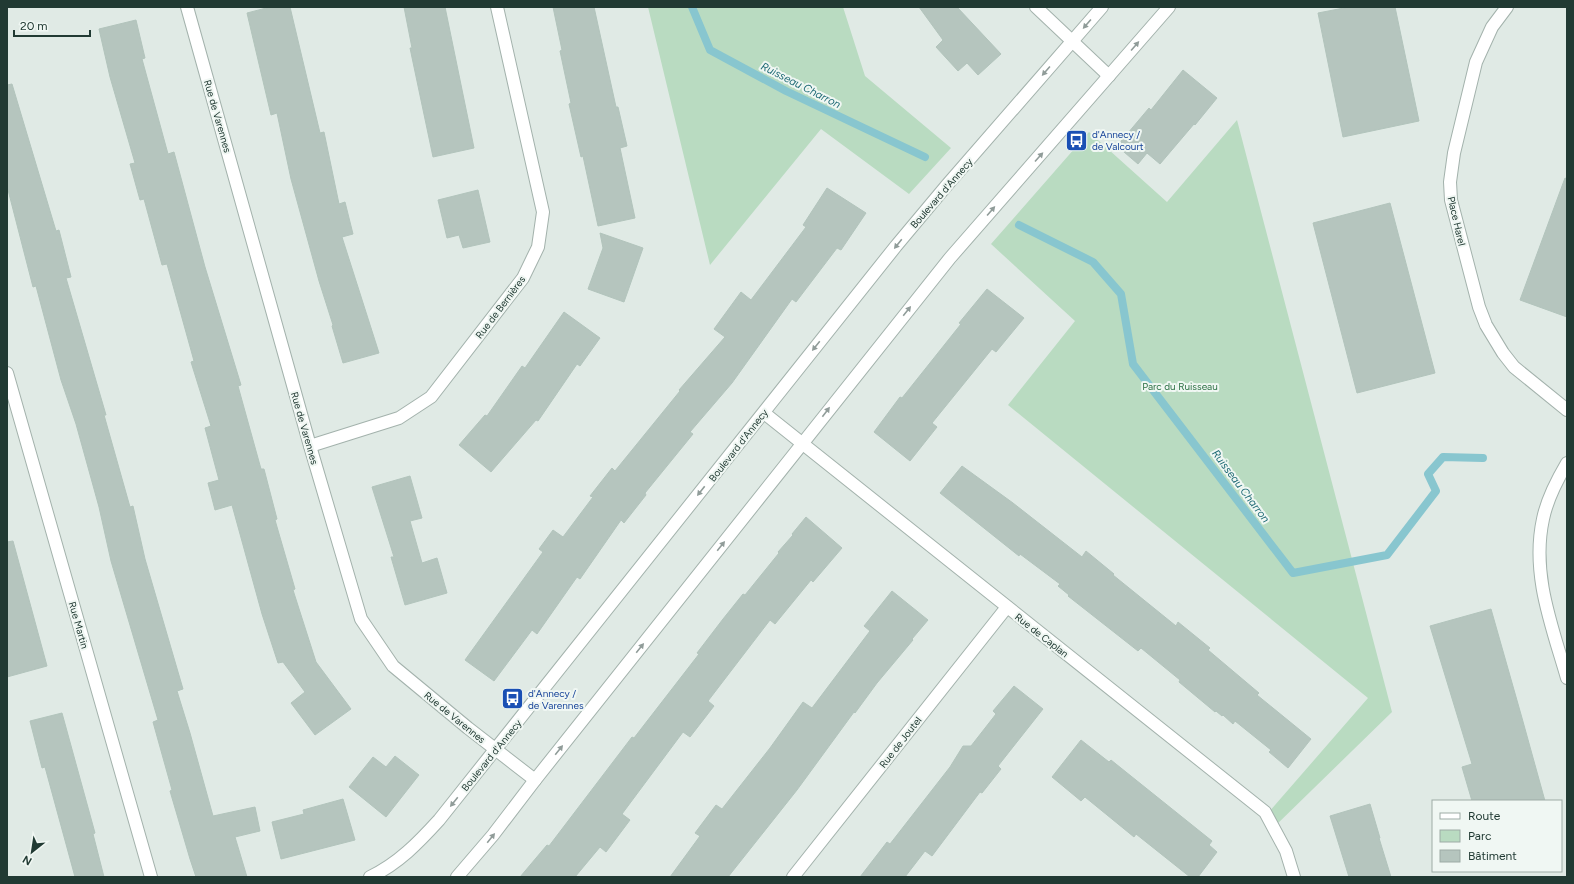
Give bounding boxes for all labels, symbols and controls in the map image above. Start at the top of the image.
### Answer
scale bar [14,12,90,38]
text: 20 m [20,19,48,33]
one-way arrow [1083,20,1092,29]
one-way arrow [1130,42,1139,51]
water label: Ruisseau Charron [759,60,843,111]
one-way arrow [1042,66,1051,77]
street label: Rue de Varennes [201,78,234,154]
bus stop icon: d'Annecy / de Valcourt [1064,127,1090,153]
place label: d'Annecy / de Valcourt [1092,128,1144,153]
one-way arrow [1034,151,1043,162]
street label: Boulevard d'Annecy [907,155,976,231]
street label: Place Harel [1445,195,1468,247]
one-way arrow [986,206,995,216]
one-way arrow [893,239,902,250]
street label: Rue de Bernières [473,273,528,341]
one-way arrow [903,305,912,316]
one-way arrow [812,340,821,351]
park label: Parc du Ruisseau [1142,380,1218,393]
street label: Rue de Varennes [288,390,321,466]
street label: Boulevard d'Annecy [706,406,771,484]
one-way arrow [822,407,831,418]
water label: Ruisseau Charron [1209,447,1272,525]
one-way arrow [697,486,705,497]
one-way arrow [716,541,725,552]
street label: Rue Martin [66,600,92,651]
street label: Rue de Caplan [1012,610,1071,661]
one-way arrow [635,642,644,653]
bus stop icon: d'Annecy / de Varennes [499,686,525,712]
place label: d'Annecy / de Varennes [528,687,584,712]
street label: Rue de Varennes [421,689,488,746]
street label: Rue de Joutel [876,714,924,771]
street label: Boulevard d'Annecy [458,716,525,794]
one-way arrow [554,744,563,755]
one-way arrow [449,796,458,807]
legend [1432,800,1562,872]
text: Route [1468,809,1501,823]
text: Parc [1468,829,1492,843]
north arrow [12,832,52,872]
one-way arrow [486,832,495,843]
text: Bâtiment [1468,849,1517,863]
text: N [20,852,34,868]

